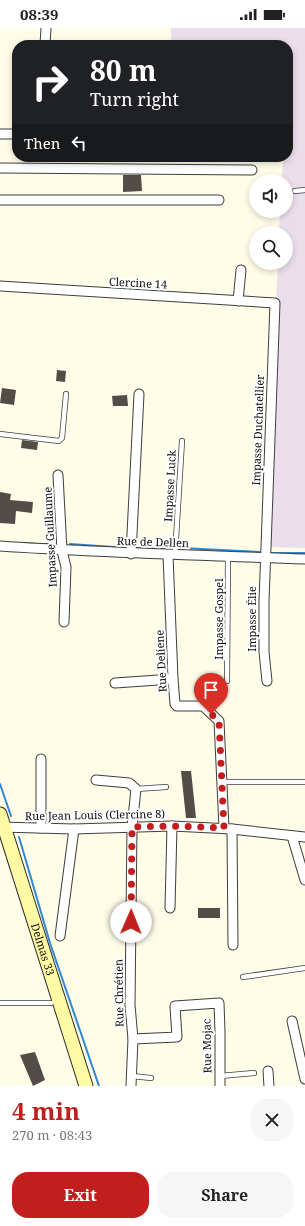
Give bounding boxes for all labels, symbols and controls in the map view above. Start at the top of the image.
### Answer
text: 08:39 [20,4,58,24]
text: 80 m [90,51,157,89]
icon: right [24,56,76,108]
text: Turn right [90,87,179,111]
icon: left [68,132,90,154]
text: Then [24,133,60,153]
map controls [249,174,293,270]
button: sound [249,174,293,218]
button: search [249,226,293,270]
street label: Clercine 14 [109,273,168,292]
street label: Impasse Duchatellier [248,374,267,486]
street label: Impasse Luck [160,449,179,522]
street label: Impasse Guillaume [39,486,60,588]
street label: Rue de Dellen [117,533,189,550]
street label: Impasse Gospel [211,578,226,660]
street label: Impasse Élie [244,586,259,652]
street label: Rue Deliene [151,629,170,693]
pin [194,673,228,714]
icon: arrive [200,679,222,701]
street label: Rue Jean Louis (Clercine 8) [25,806,165,823]
position arrow [110,901,152,943]
street label: Delmas 33 [28,921,59,977]
street label: Rue Chrétien [110,959,127,1027]
street label: Rue Mojac [199,1019,214,1073]
text: 4 min [12,1094,80,1127]
button: close [251,1099,293,1141]
text: 270 m · 08:43 [12,1126,92,1144]
button: Exit [12,1172,149,1218]
button: Share [157,1172,293,1218]

